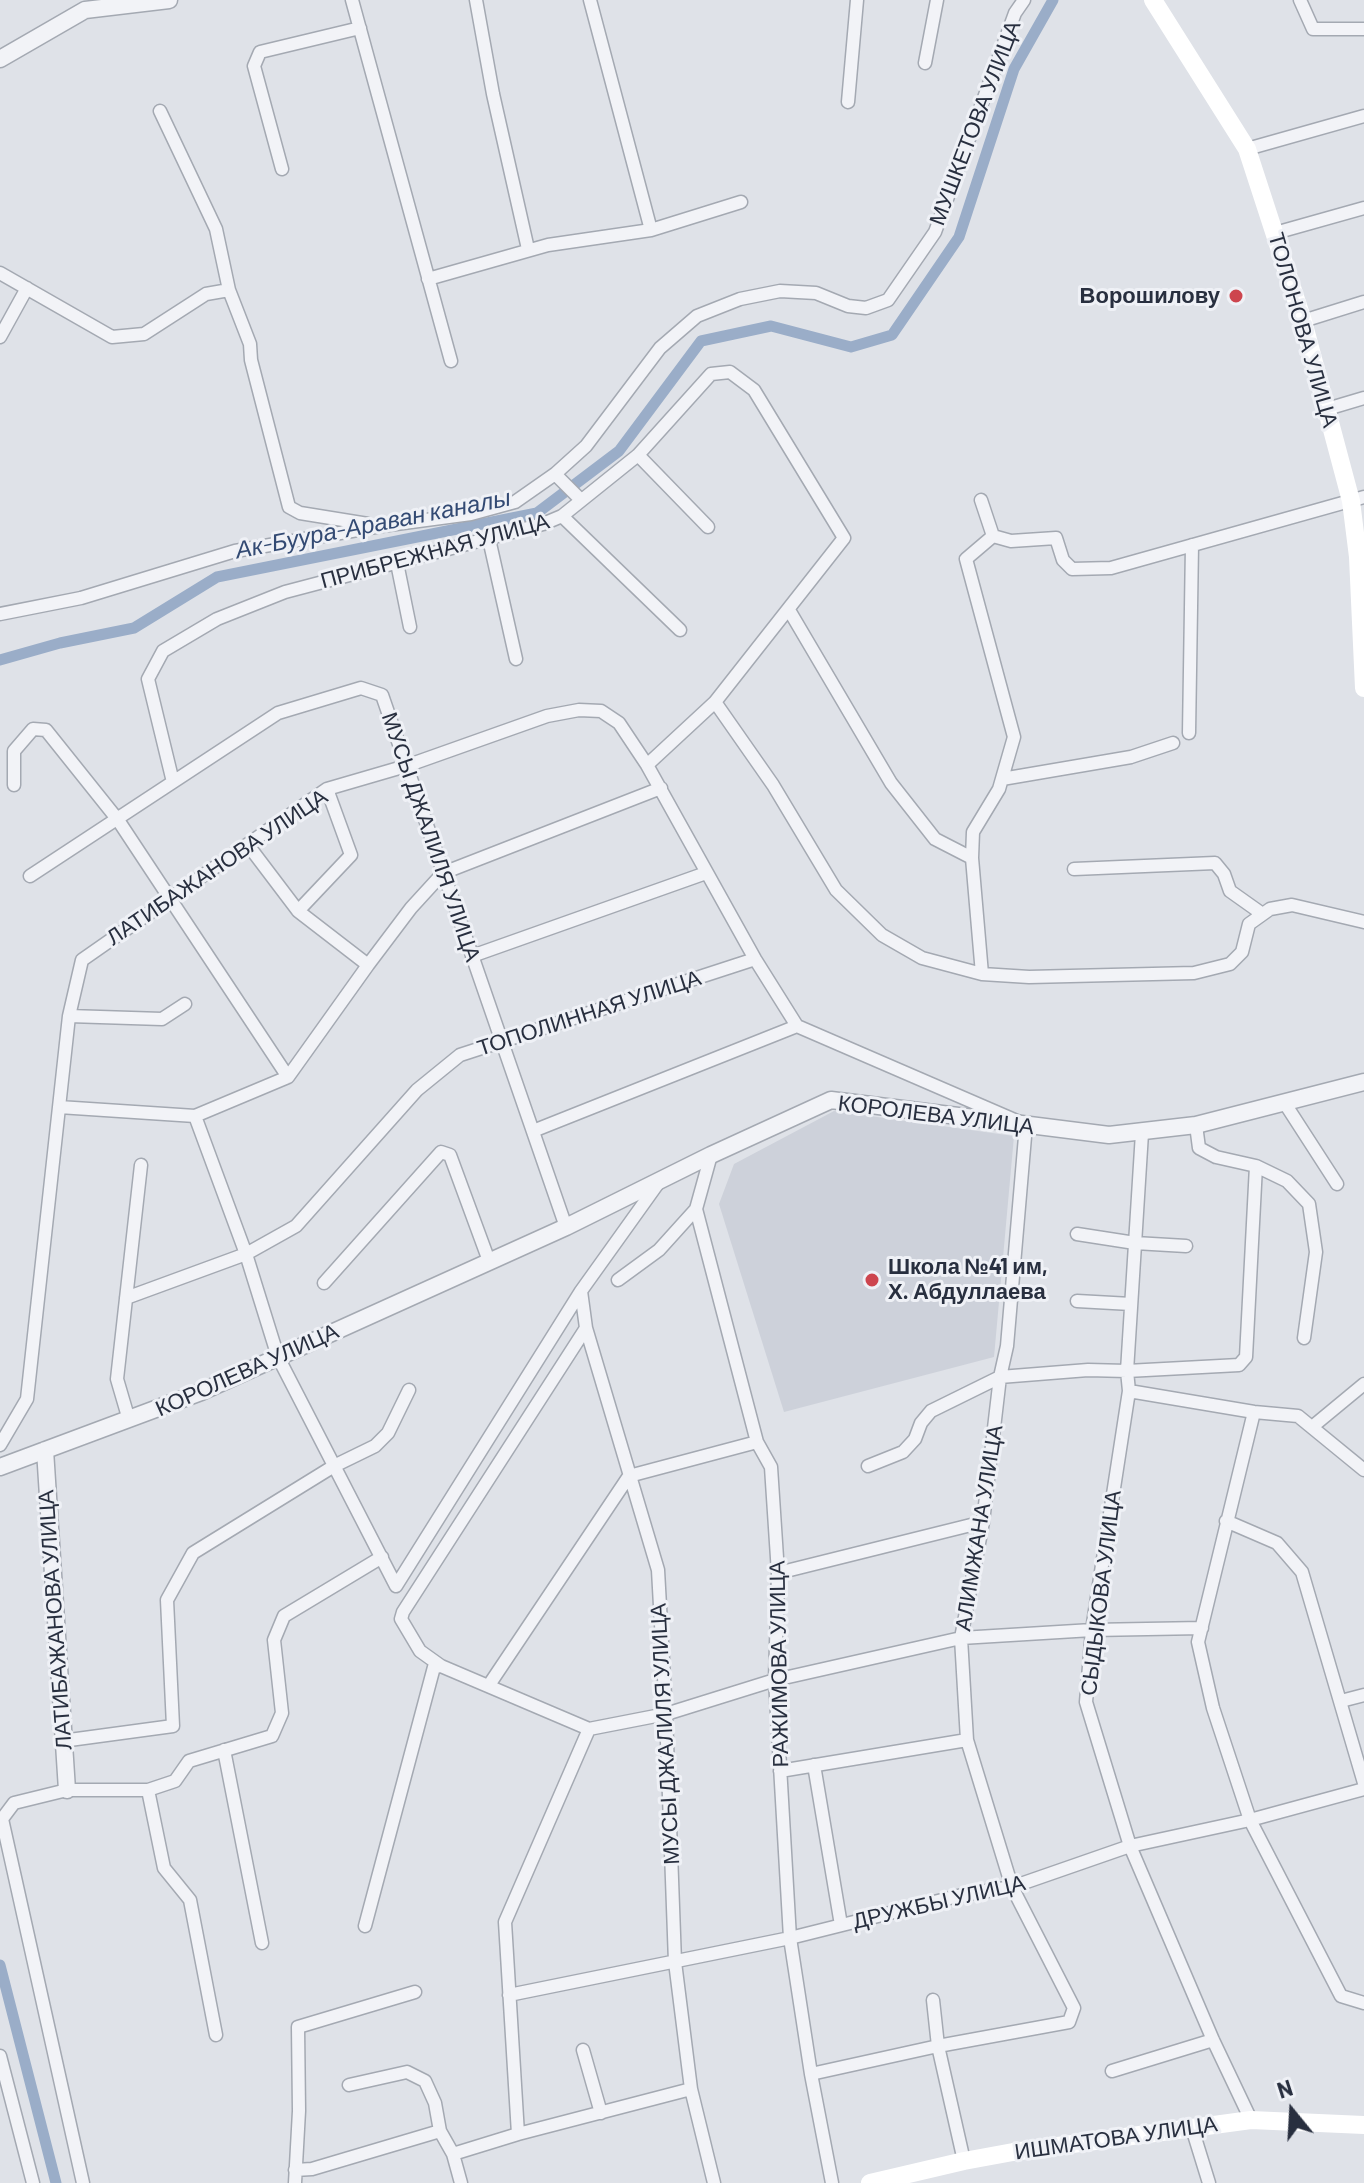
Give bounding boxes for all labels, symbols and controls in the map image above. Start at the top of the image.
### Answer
street label: МУШКЕТОВА УЛИЦА [924,17,1026,229]
street label: ТОЛОНОВА УЛИЦА [1263,230,1343,430]
place label: Ворошилову [1080,283,1220,309]
marker: Ворошилову [1227,287,1245,305]
water label: Ак-Буура-Араван каналы [233,483,513,565]
street label: ПРИБРЕЖНАЯ УЛИЦА [318,508,552,594]
street label: МУСЫ ДЖАЛИЛЯ УЛИЦА [376,709,486,965]
street label: ЛАТИБАЖАНОВА УЛИЦА [102,783,332,951]
street label: ТОПОЛИННАЯ УЛИЦА [474,964,704,1062]
street label: КОРОЛЕВА УЛИЦА [836,1090,1036,1140]
place label: Школа №41 им, Х. Абдуллаева [888,1254,1048,1306]
marker: Школа №41 им, Х. Абдуллаева [863,1271,881,1289]
street label: КОРОЛЕВА УЛИЦА [152,1318,342,1422]
street label: АЛИМЖАНА УЛИЦА [950,1423,1008,1633]
street label: ЛАТИБАЖАНОВА УЛИЦА [33,1489,77,1751]
street label: СЫДЫКОВА УЛИЦА [1075,1489,1127,1697]
street label: РАЖИМОВА УЛИЦА [764,1560,794,1768]
street label: МУСЫ ДЖАЛИЛЯ УЛИЦА [645,1603,685,1865]
street label: ДРУЖБЫ УЛИЦА [850,1869,1028,1935]
north arrow [1252,2071,1332,2151]
text: N [1274,2074,1296,2103]
street label: ИШМАТОВА УЛИЦА [1013,2111,1219,2165]

